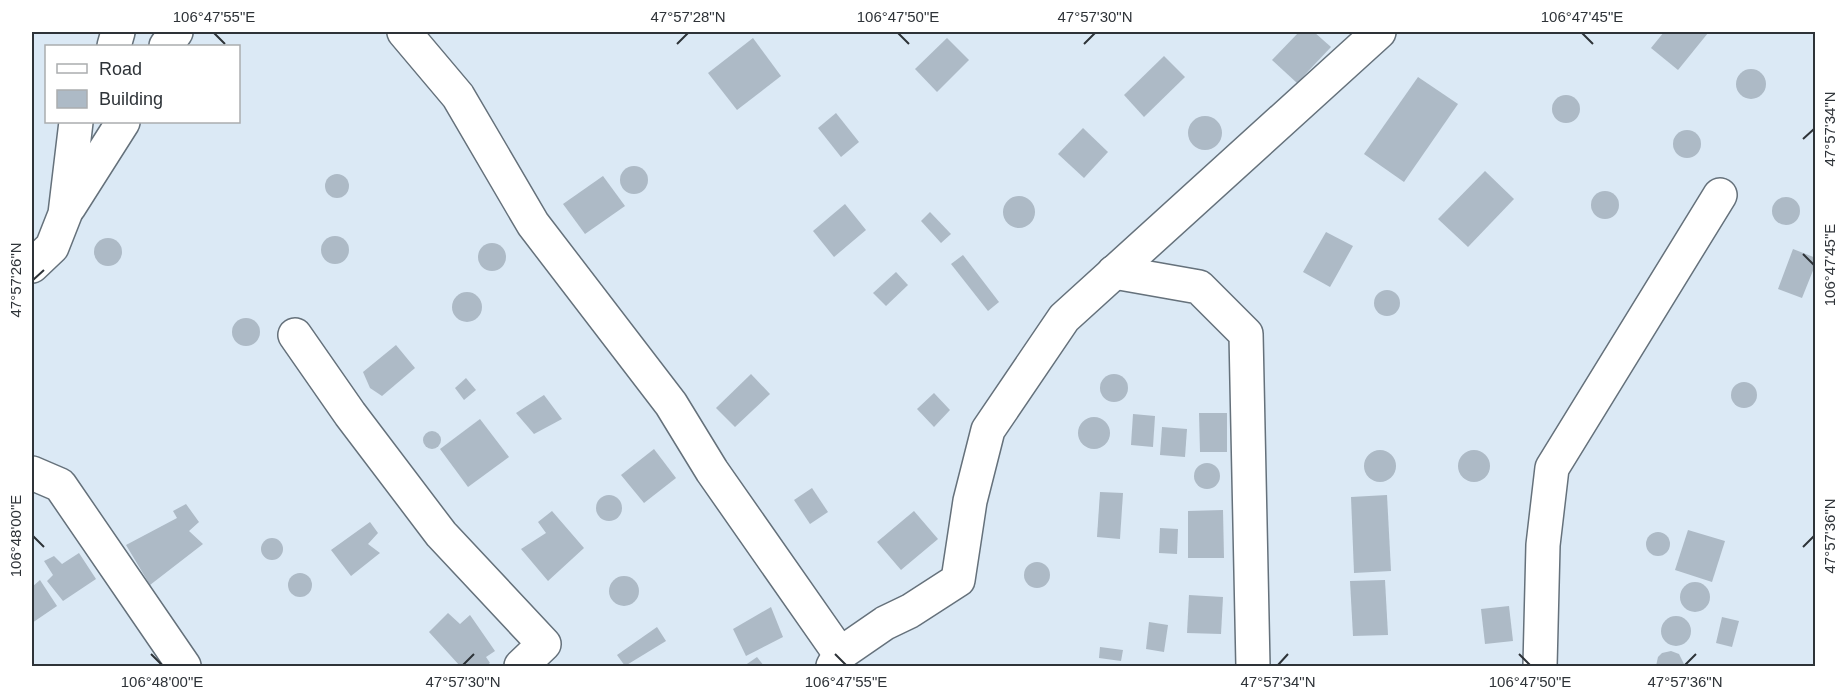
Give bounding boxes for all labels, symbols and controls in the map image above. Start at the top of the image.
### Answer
text: 106°47'55"E [173,8,255,25]
text: 47°57'28"N [650,8,726,25]
text: 106°47'50"E [857,8,939,25]
text: 47°57'30"N [1057,8,1133,25]
text: 106°47'45"E [1541,8,1623,25]
legend [45,45,240,123]
text: Road [99,59,142,79]
text: Building [99,89,163,109]
text: 47°57'34"N [1821,91,1838,167]
text: 106°47'45"E [1821,224,1838,306]
text: 47°57'26"N [7,242,24,318]
text: 106°48'00"E [7,495,24,577]
text: 47°57'36"N [1821,498,1838,574]
text: 106°48'00"E [121,673,203,690]
text: 47°57'30"N [425,673,501,690]
text: 106°47'55"E [805,673,887,690]
text: 47°57'34"N [1240,673,1316,690]
text: 106°47'50"E [1489,673,1571,690]
text: 47°57'36"N [1647,673,1723,690]

